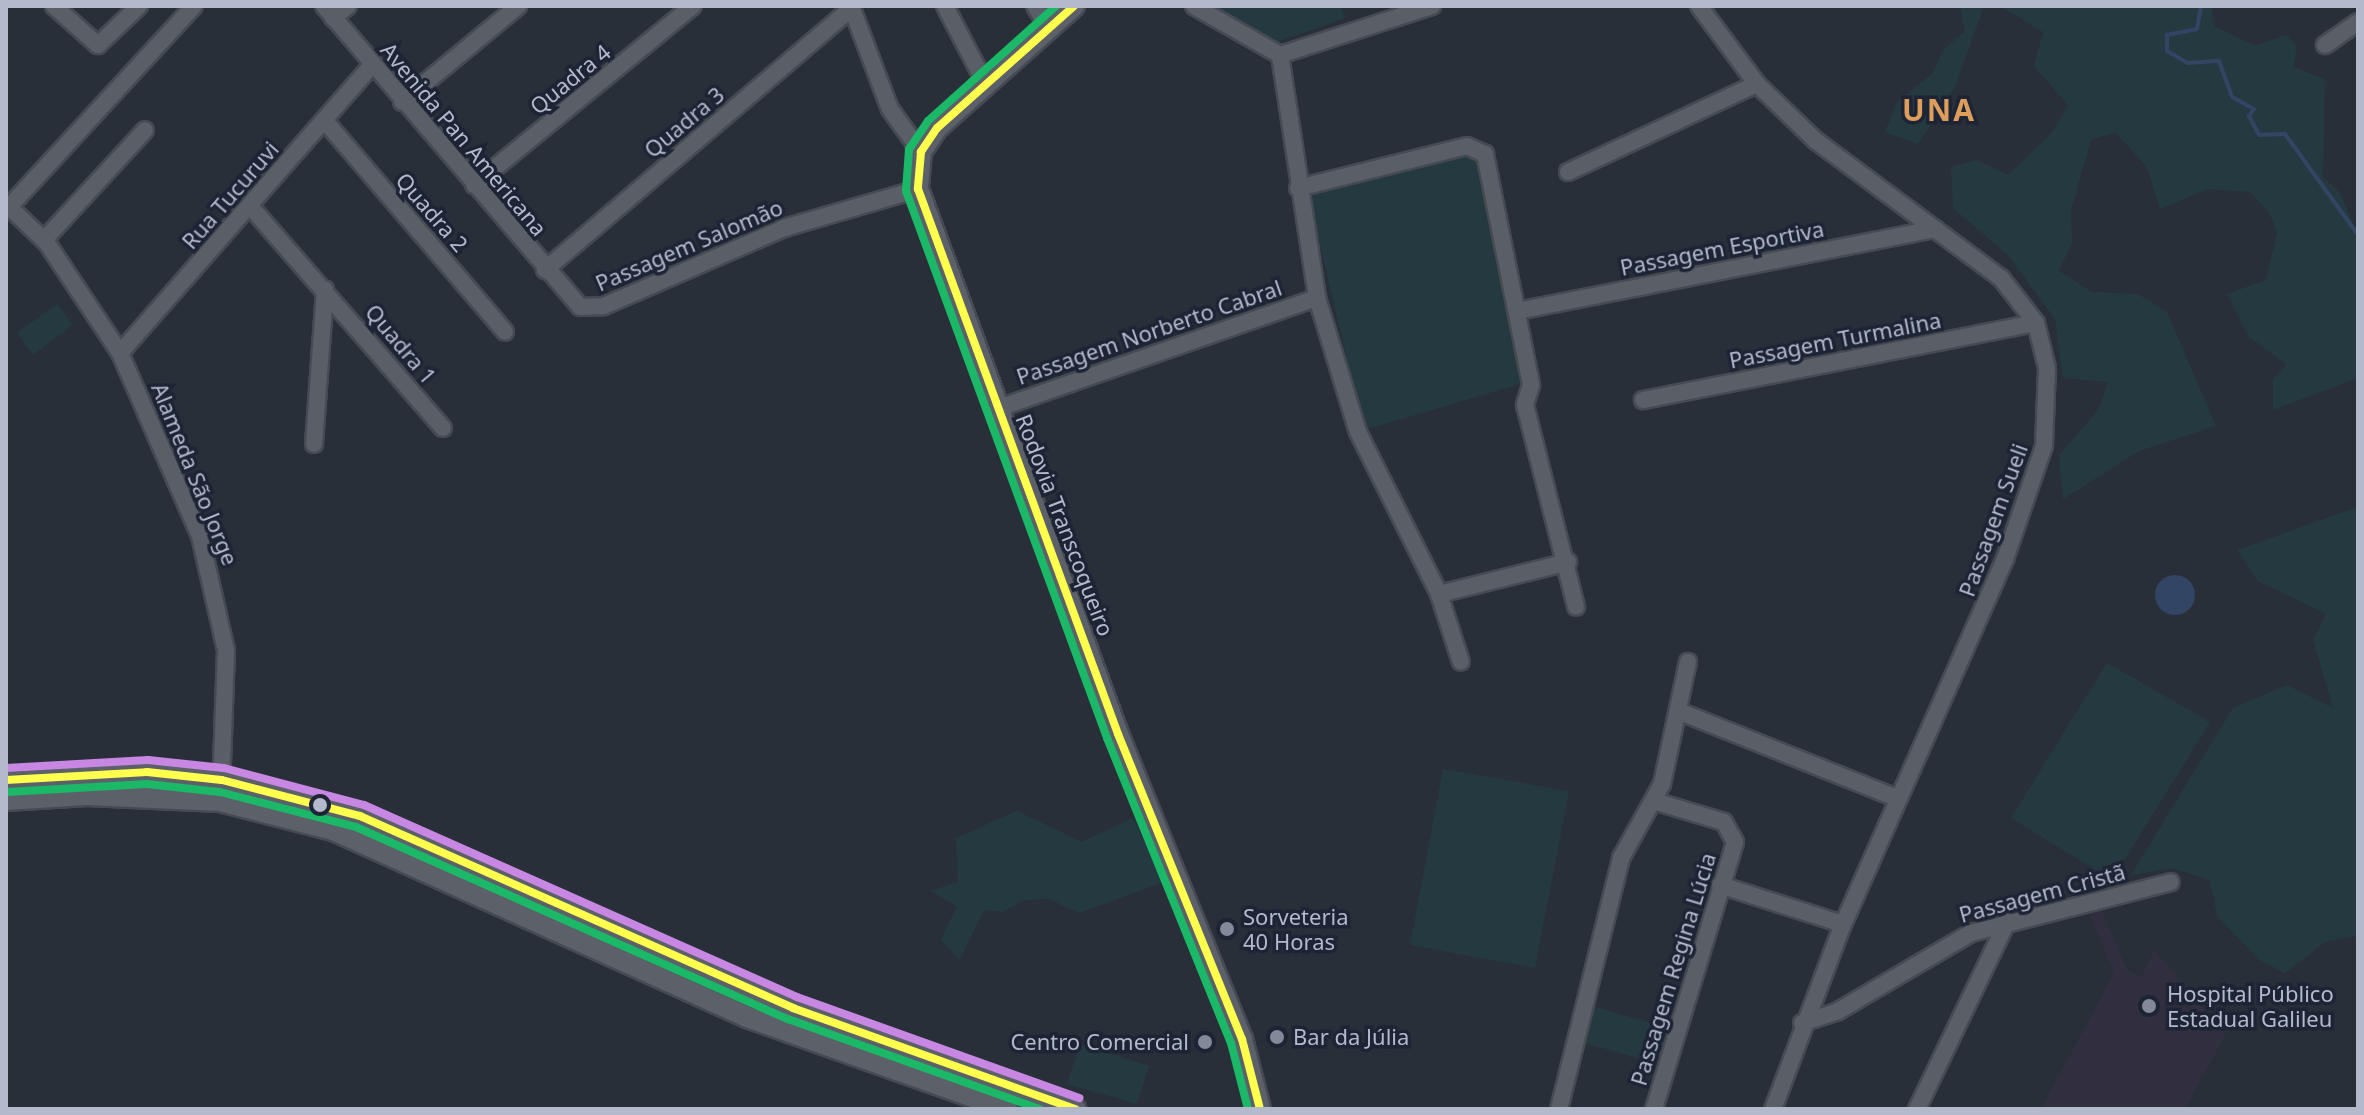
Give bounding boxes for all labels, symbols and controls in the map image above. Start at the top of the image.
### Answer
street label: Avenida Pan Americana [375,37,553,241]
street label: Quadra 4 [524,39,616,119]
street label: Quadra 3 [639,81,729,163]
district label: UNA [1902,92,1976,128]
street label: Rua Tucuruvi [176,136,284,254]
street label: Quadra 2 [391,167,473,257]
street label: Passagem Salomão [591,194,787,296]
street label: Passagem Esportiva [1618,215,1826,281]
street label: Passagem Norberto Cabral [1013,274,1285,390]
street label: Quadra 1 [360,299,442,389]
street label: Passagem Turmalina [1727,307,1943,373]
street label: Alameda São Jorge [146,379,244,569]
street label: Rodovia Transcoqueiro [1010,410,1120,640]
street label: Passagem Sueli [1953,440,2033,600]
unlabelled marker [312,797,328,813]
street label: Passagem Regina Lúcia [1625,849,1721,1089]
street label: Passagem Cristã [1956,858,2128,928]
place label: Sorveteria 40 Horas [1243,903,1349,954]
marker: Sorveteria 40 Horas [1218,920,1236,938]
place label: Hospital Público Estadual Galileu [2167,980,2334,1032]
marker: Hospital Público Estadual Galileu [2138,995,2160,1017]
place label: Bar da Júlia [1293,1024,1409,1050]
marker: Bar da Júlia [1268,1028,1286,1046]
place label: Centro Comercial [1010,1029,1189,1055]
marker: Centro Comercial [1196,1033,1214,1051]

